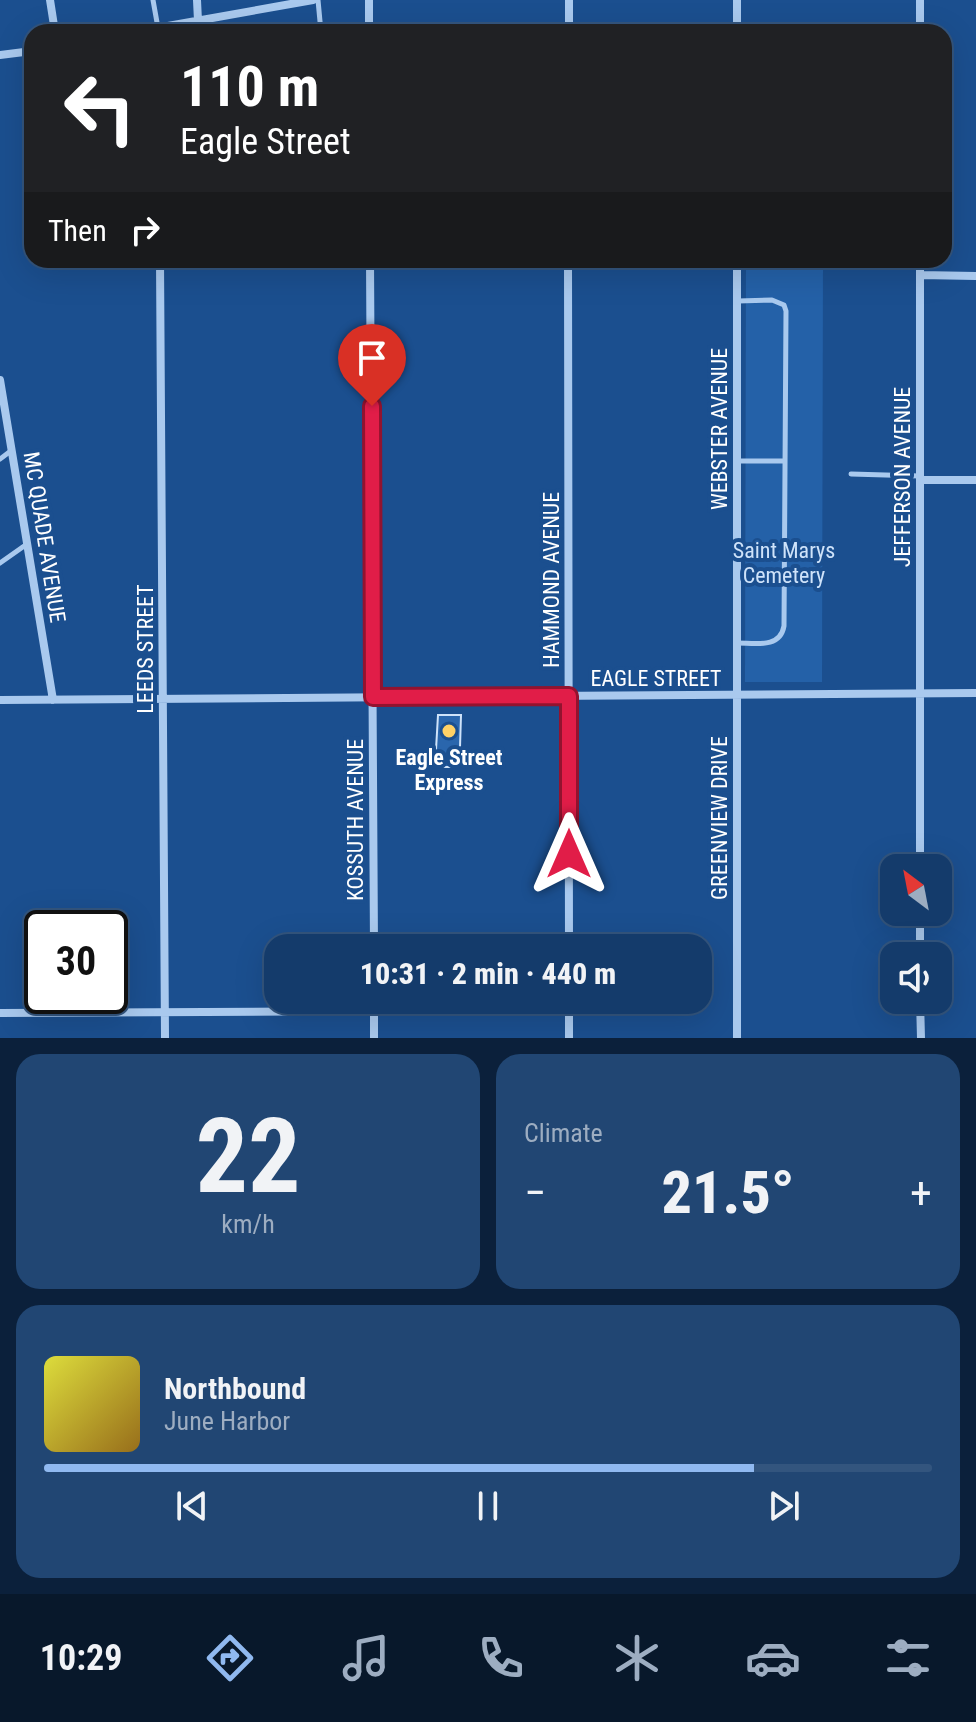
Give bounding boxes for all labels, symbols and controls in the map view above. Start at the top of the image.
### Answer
text: 110 m [180,54,319,120]
icon: left [48,56,152,160]
text: Eagle Street [180,121,351,163]
icon: right [123,208,167,252]
text: Then [48,213,107,248]
pin [338,324,406,406]
icon: arrive [350,336,394,380]
street label: WEBSTER AVENUE [707,348,732,510]
street label: JEFFERSON AVENUE [890,387,915,567]
street label: MC QUADE AVENUE [19,450,70,624]
street label: HAMMOND AVENUE [539,492,564,668]
park label: Saint Marys Cemetery [733,538,835,588]
street label: LEEDS STREET [133,584,158,714]
street label: EAGLE STREET [590,666,722,691]
marker: Eagle Street Express [440,722,458,740]
street label: GREENVIEW DRIVE [707,736,732,900]
street label: KOSSUTH AVENUE [343,739,368,901]
place label: Eagle Street Express [396,745,503,795]
position arrow [527,812,611,896]
north arrow [880,854,952,926]
map controls [880,854,952,1014]
speed limit sign: 30 [24,910,128,1014]
button: sound [880,942,952,1014]
text: 10:31 · 2 min · 440 m [360,956,616,991]
text: 22 [195,1096,301,1217]
text: Climate [524,1118,603,1148]
text: 21.5° [662,1157,795,1228]
text: − [524,1167,546,1219]
text: + [910,1167,932,1219]
text: km/h [221,1209,275,1239]
text: Northbound [164,1371,306,1406]
text: June Harbor [164,1406,290,1436]
icon: previous [170,1484,214,1528]
icon: pause [466,1484,510,1528]
icon: next [762,1484,806,1528]
icon: directions [202,1630,258,1686]
icon: music [338,1630,394,1686]
icon: phone [473,1630,529,1686]
icon: climate [609,1630,665,1686]
icon: car [745,1630,801,1686]
icon: filters [880,1630,936,1686]
text: 10:29 [40,1637,122,1679]

